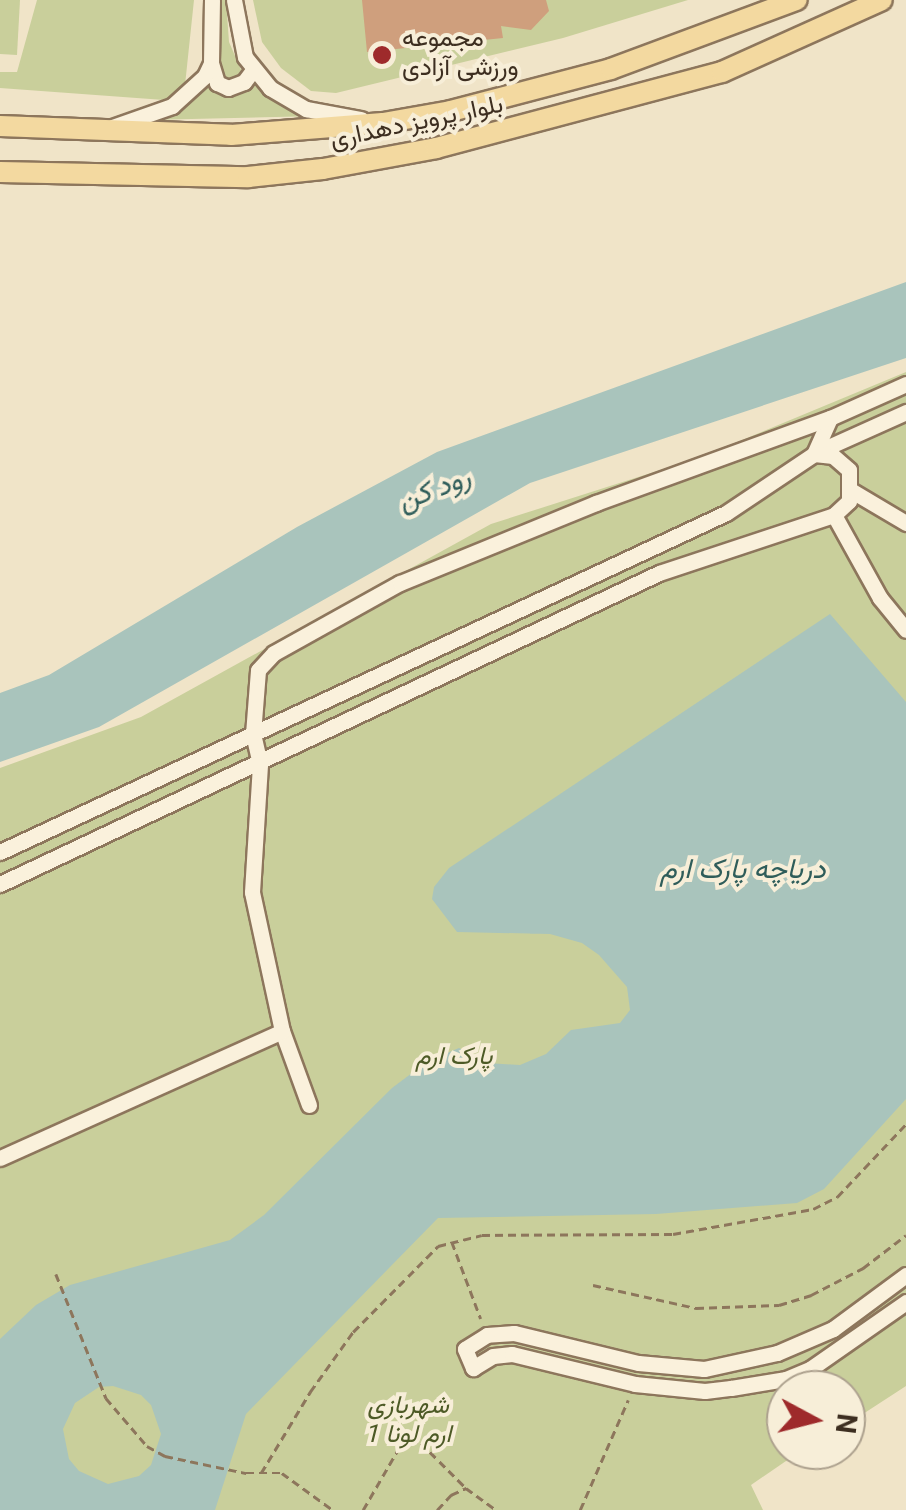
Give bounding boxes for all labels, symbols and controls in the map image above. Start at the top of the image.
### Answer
place label: مجموعه ورزشی آزادی [402,26,519,85]
marker: مجموعه ورزشی آزادی [371,44,393,66]
street label: بلوار پرویز دهداری [328,91,506,157]
water label: رود کن [394,462,476,520]
water label: دریاچه پارک ارم [660,854,826,888]
park label: پارک ارم [416,1043,492,1073]
north arrow [766,1370,866,1470]
park label: شهربازی ارم لونا 1 [365,1393,451,1452]
text: N [821,1411,867,1436]

